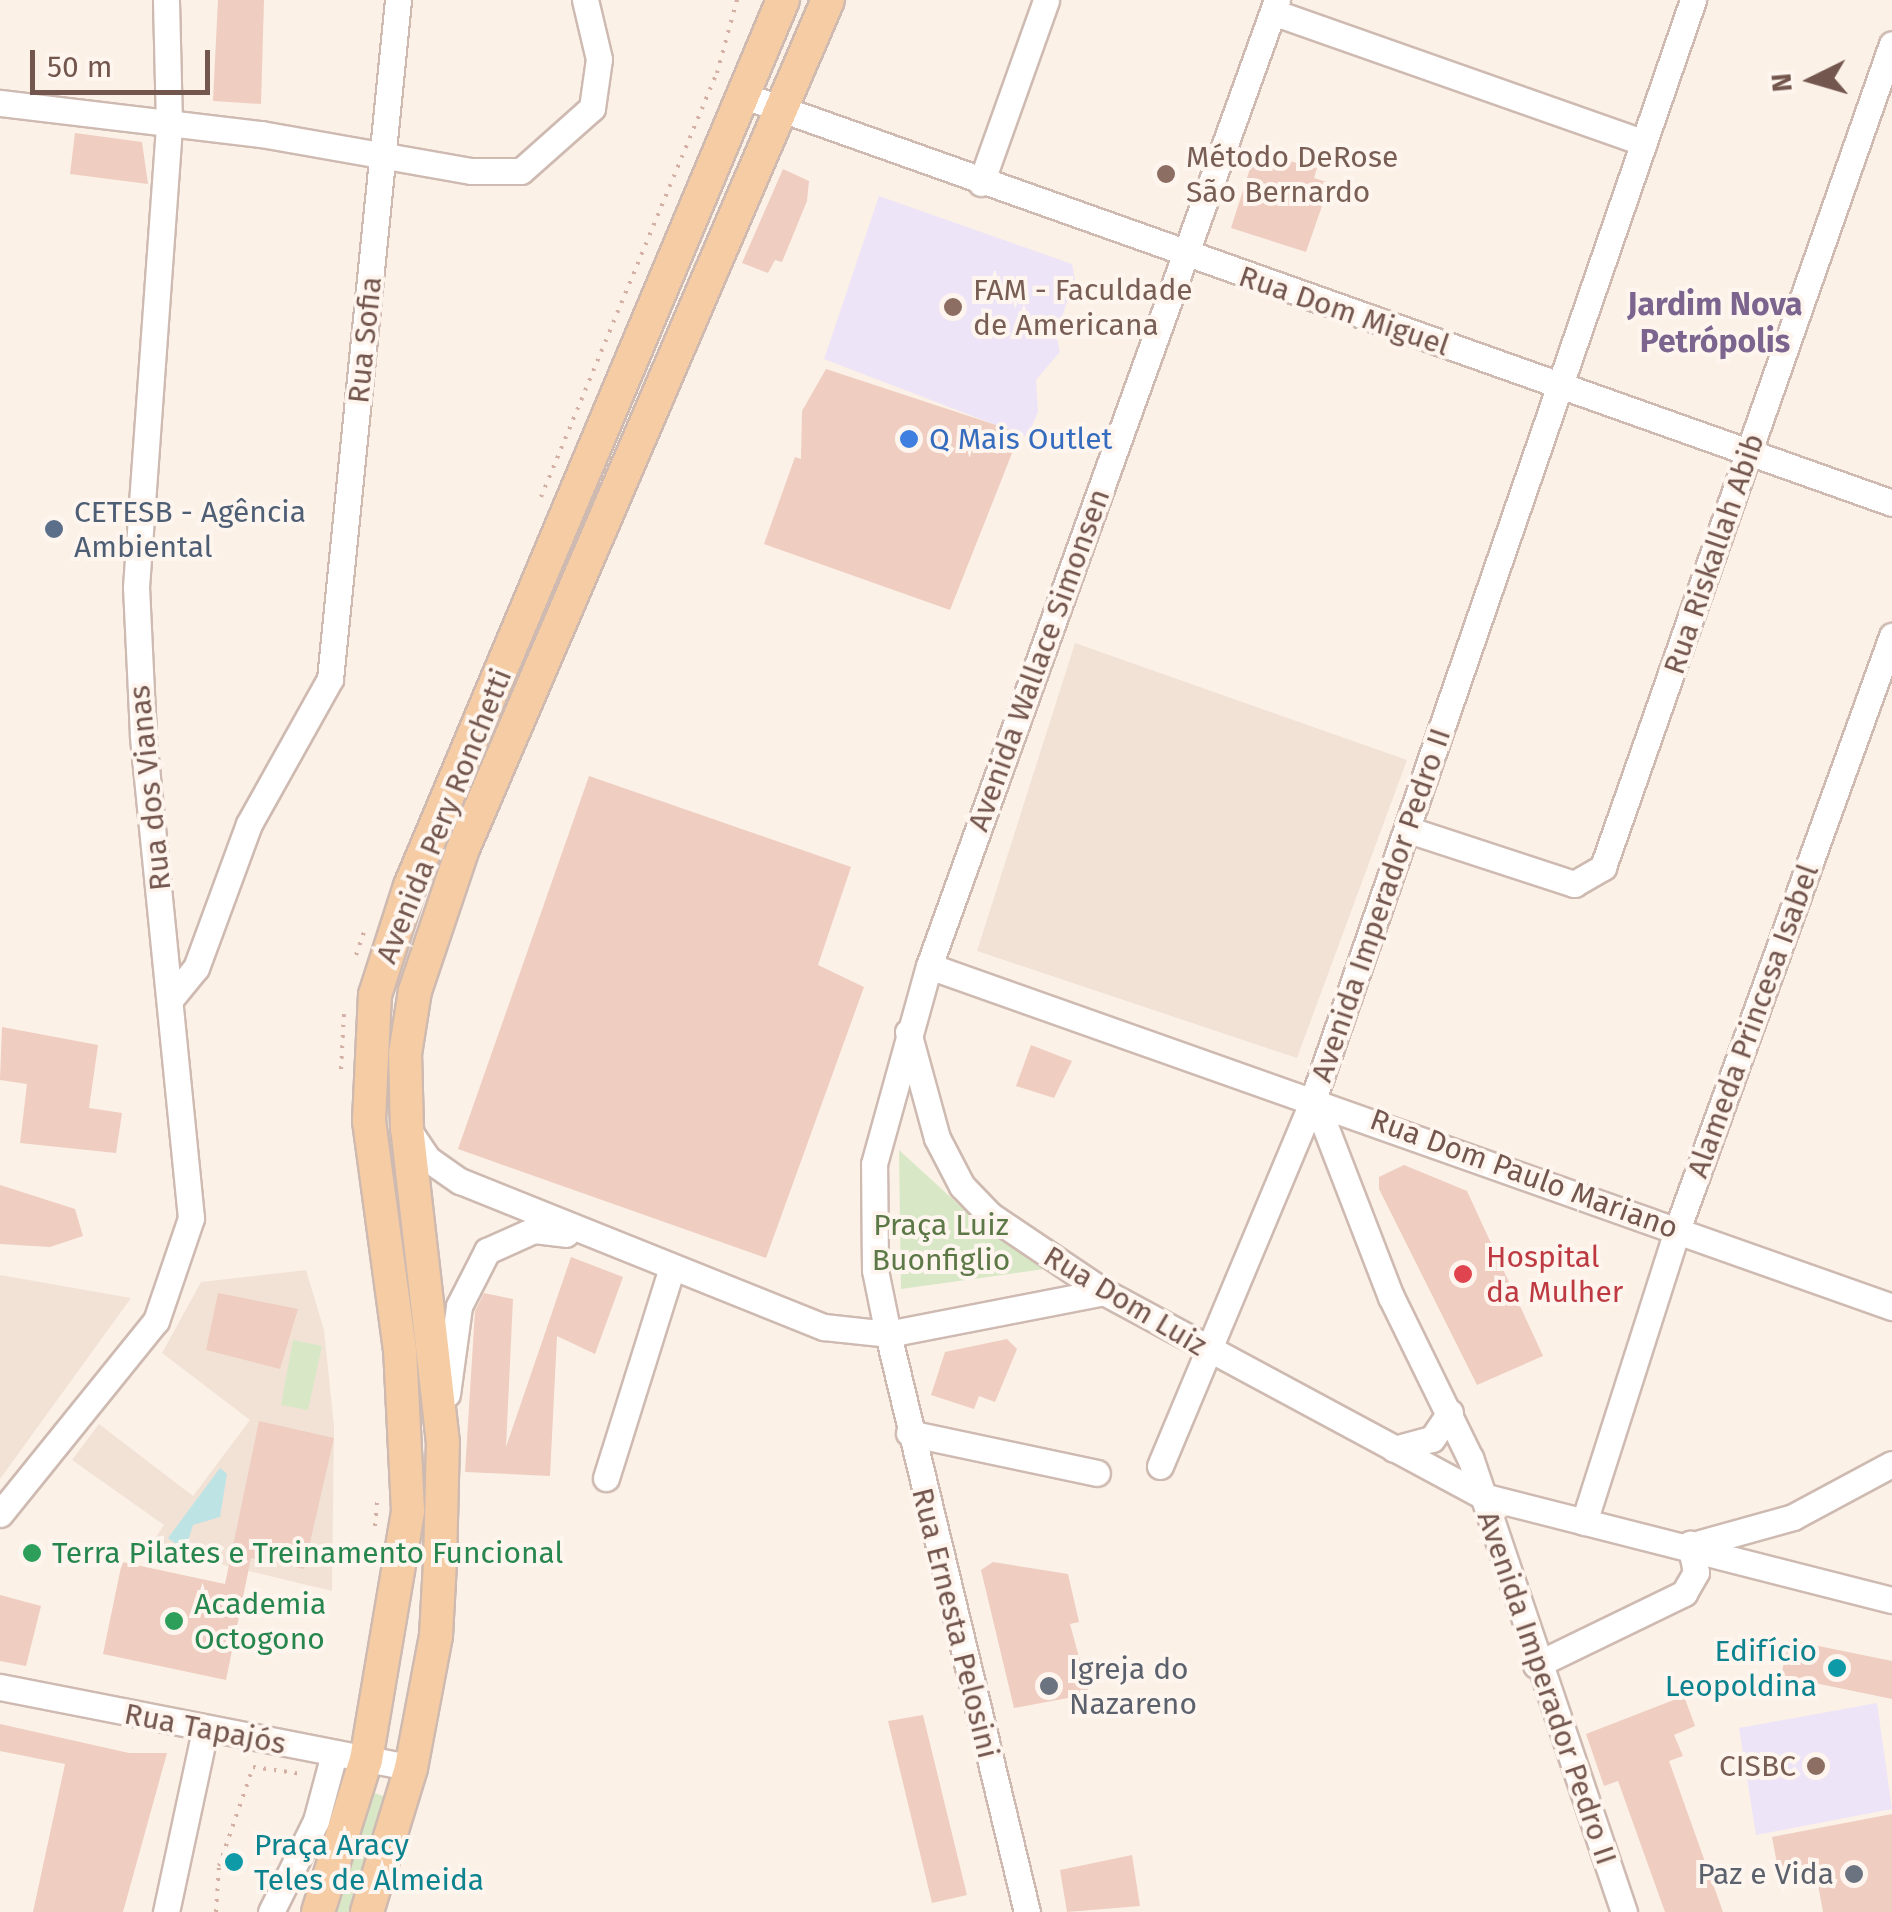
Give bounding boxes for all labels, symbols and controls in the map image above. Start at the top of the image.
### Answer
scale bar [35,30,215,92]
north arrow [1762,30,1862,130]
text: 50 m [47,49,112,85]
text: N [1764,72,1799,93]
place label: Método DeRose São Bernardo [1186,139,1398,210]
marker: Método DeRose São Bernardo [1155,163,1177,185]
street label: Rua Dom Miguel [1234,258,1454,364]
place label: FAM - Faculdade de Americana [973,272,1193,342]
street label: Rua Sofia [340,275,390,405]
district label: Jardim Nova Petrópolis [1627,286,1803,361]
marker: FAM - Faculdade de Americana [942,296,964,318]
place label: Q Mais Outlet [929,421,1112,457]
marker: Q Mais Outlet [898,428,920,450]
street label: Rua Riskallah Abib [1656,429,1772,679]
street label: Avenida Wallace Simonsen [960,484,1118,836]
place label: CETESB - Agência Ambiental [74,494,306,564]
marker: CETESB - Agência Ambiental [43,518,65,540]
street label: Avenida Pery Ronchetti [368,663,520,969]
street label: Rua dos Vianas [121,683,179,893]
street label: Avenida Imperador Pedro II [1303,723,1459,1087]
street label: Alameda Princesa Isabel [1680,859,1826,1183]
street label: Rua Dom Paulo Mariano [1365,1101,1683,1247]
park label: Praça Luiz Buonfiglio [872,1207,1010,1278]
street label: Rua Dom Luiz [1037,1238,1213,1364]
place label: Hospital da Mulher [1486,1239,1623,1310]
marker: Hospital da Mulher [1450,1261,1476,1287]
street label: Rua Ernesta Pelosini [904,1484,1006,1762]
street label: Avenida Imperador Pedro II [1469,1506,1625,1870]
place label: Terra Pilates e Treinamento Funcional [52,1535,563,1571]
marker: Terra Pilates e Treinamento Funcional [21,1542,43,1564]
place label: Academia Octogono [194,1586,326,1656]
marker: Academia Octogono [163,1610,185,1632]
place label: Edifício Leopoldina [1665,1633,1817,1704]
place label: Igreja do Nazareno [1069,1651,1197,1722]
marker: Edifício Leopoldina [1826,1657,1848,1679]
marker: Igreja do Nazareno [1038,1675,1060,1697]
street label: Rua Tapajós [121,1696,289,1762]
place label: CISBC [1719,1748,1796,1784]
marker: CISBC [1805,1755,1827,1777]
place label: Praça Aracy Teles de Almeida [254,1827,484,1898]
marker: Praça Aracy Teles de Almeida [223,1851,245,1873]
place label: Paz e Vida [1697,1856,1834,1892]
marker: Paz e Vida [1843,1863,1865,1885]

